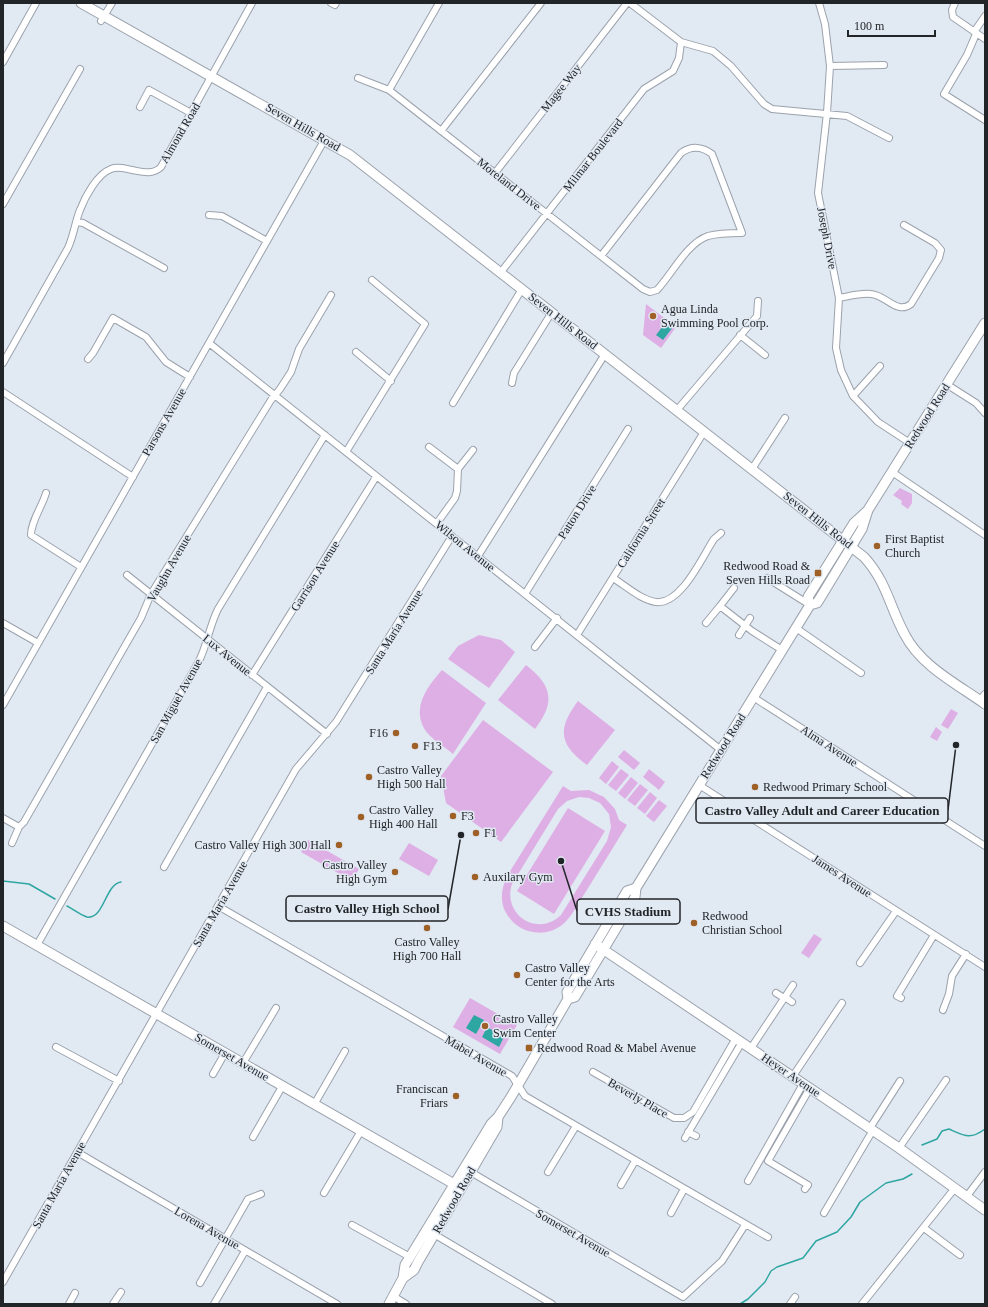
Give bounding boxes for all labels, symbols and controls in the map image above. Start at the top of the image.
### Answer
scale bar [848,12,935,38]
text: 100 m [854,19,885,33]
street label: Magee Way [538,61,584,115]
street label: Almond Road [157,100,203,166]
street label: Seven Hills Road [263,100,343,154]
street label: Milmar Boulevard [560,116,626,194]
street label: Moreland Drive [474,155,544,213]
street label: Joseph Drive [814,206,840,270]
street label: Seven Hills Road [526,290,600,352]
place label: Agua Linda Swimming Pool Corp. [661,302,769,330]
marker: Agua Linda Swimming Pool Corp. [648,311,658,321]
street label: Redwood Road [901,381,953,451]
street label: Parsons Avenue [139,386,189,458]
street label: Patton Drive [555,482,599,542]
street label: Seven Hills Road [781,489,855,551]
street label: California Street [614,495,668,570]
street label: Wilson Avenue [432,518,498,574]
street label: Vaughn Avenue [144,532,194,604]
place label: First Baptist Church [885,532,945,560]
street label: Garrison Avenue [288,538,342,614]
marker: First Baptist Church [872,541,882,551]
place label: Redwood Road & Seven Hills Road [723,559,811,587]
marker: Redwood Road & Seven Hills Road [813,568,823,578]
street label: Santa Maria Avenue [362,587,426,677]
street label: Lux Avenue [200,631,254,679]
street label: San Miguel Avenue [147,656,205,746]
street label: Redwood Road [697,711,749,781]
street label: Alma Avenue [798,722,860,770]
place label: F16 [369,726,388,740]
marker: F16 [391,728,401,738]
place label: F13 [423,739,442,753]
marker: F13 [410,741,420,751]
place label: Castro Valley High 500 Hall [377,763,446,791]
marker: Castro Valley High 500 Hall [364,772,374,782]
place label: Redwood Primary School [763,780,888,794]
marker: Redwood Primary School [750,782,760,792]
callout: Castro Valley Adult and Career Education [696,798,948,823]
place label: Castro Valley High 400 Hall [369,803,438,831]
text: Castro Valley Adult and Career Education [704,803,940,818]
place label: F3 [461,809,474,823]
marker: F3 [448,811,458,821]
marker: Castro Valley High 400 Hall [356,812,366,822]
place label: F1 [484,826,497,840]
marker: F1 [471,828,481,838]
place label: Castro Valley High 300 Hall [195,838,332,852]
marker: Castro Valley High 300 Hall [334,840,344,850]
street label: James Avenue [810,852,874,900]
street label: Santa Maria Avenue [190,858,250,950]
place label: Castro Valley High Gym [322,858,388,886]
marker: Castro Valley High Gym [390,867,400,877]
place label: Auxilary Gym [483,870,553,884]
marker: Auxilary Gym [470,872,480,882]
callout: Castro Valley High School [286,896,448,921]
callout: CVHS Stadium [577,899,680,924]
text: Castro Valley High School [294,901,440,916]
text: CVHS Stadium [585,904,671,919]
place label: Redwood Christian School [702,909,783,937]
marker: Redwood Christian School [689,918,699,928]
marker: Castro Valley High 700 Hall [422,923,432,933]
place label: Castro Valley High 700 Hall [393,935,462,963]
place label: Castro Valley Center for the Arts [525,961,615,989]
marker: Castro Valley Center for the Arts [512,970,522,980]
place label: Castro Valley Swim Center [493,1012,558,1040]
marker: Castro Valley Swim Center [480,1021,490,1031]
street label: Somerset Avenue [192,1030,272,1084]
street label: Mabel Avenue [442,1033,510,1079]
place label: Redwood Road & Mabel Avenue [537,1041,696,1055]
marker: Redwood Road & Mabel Avenue [524,1043,534,1053]
street label: Heyer Avenue [759,1050,823,1100]
street label: Beverly Place [605,1075,671,1121]
place label: Franciscan Friars [396,1082,448,1110]
marker: Franciscan Friars [451,1091,461,1101]
street label: Santa Maria Avenue [29,1139,89,1231]
street label: Redwood Road [429,1164,479,1236]
street label: Lorena Avenue [172,1204,242,1252]
street label: Somerset Avenue [533,1206,613,1260]

